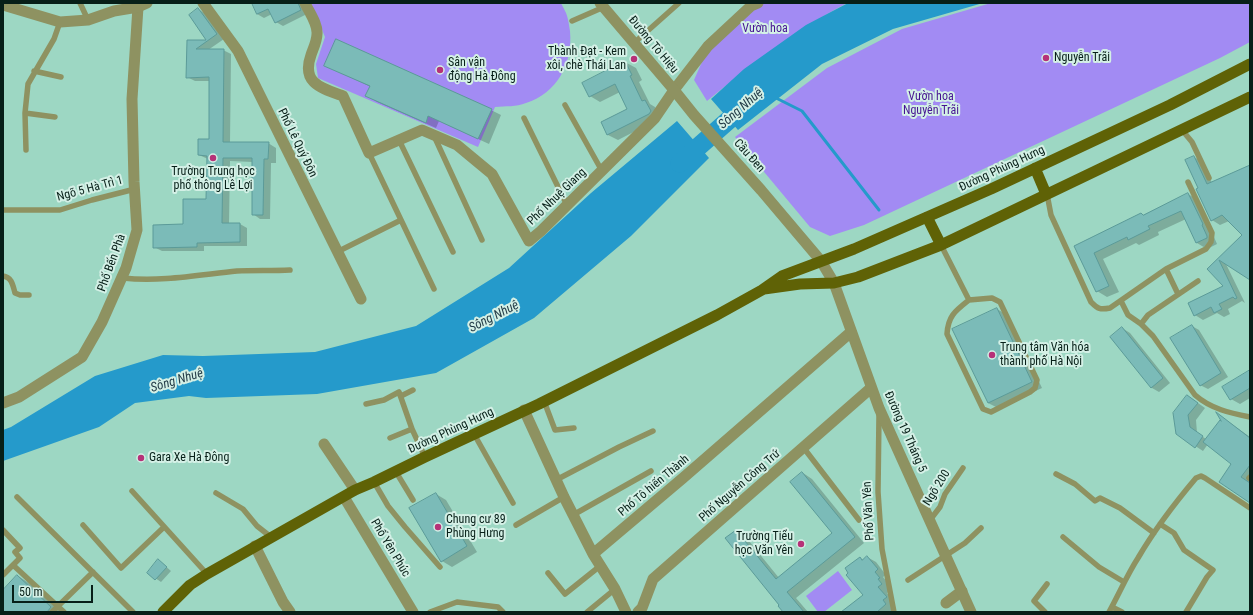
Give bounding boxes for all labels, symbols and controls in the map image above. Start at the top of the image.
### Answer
street label: Đường Tô Hiệu [625,13,681,77]
park label: Vườn hoa [742,22,788,36]
place label: Thành Đạt - Kem xôi, chè Thái Lan [547,45,626,73]
place label: Nguyễn Trãi [1054,51,1110,65]
marker: Nguyễn Trãi [1041,53,1051,63]
marker: Thành Đạt - Kem xôi, chè Thái Lan [629,54,639,64]
place label: Sân vận động Hà Đông [448,56,516,84]
marker: Sân vận động Hà Đông [435,65,445,75]
water label: Sông Nhuệ [715,85,767,133]
park label: Vườn hoa Nguyễn Trãi [903,90,959,118]
street label: Phố Lê Quý Đôn [274,106,320,180]
street label: Cầu Đen [730,136,768,176]
street label: Đường Phùng Hưng [957,143,1047,195]
marker: Trường Trung học phổ thông Lê Lợi [208,153,218,163]
place label: Trường Trung học phổ thông Lê Lợi [171,165,255,193]
street label: Phố Nhuệ Giang [525,165,589,229]
street label: Ngõ 5 Hà Trì 1 [55,173,125,205]
street label: Phố Bến Phà [95,232,129,294]
water label: Sông Nhuệ [466,298,522,336]
place label: Trung tâm Văn hóa thành phố Hà Nội [1000,341,1089,369]
marker: Trung tâm Văn hóa thành phố Hà Nội [987,350,997,360]
water label: Sông Nhuệ [149,366,205,396]
street label: Đường 19 Tháng 5 [881,389,929,475]
street label: Đường Phùng Hưng [406,405,496,457]
street label: Phố Nguyễn Công Trứ [696,447,784,525]
place label: Gara Xe Hà Đông [149,451,229,465]
street label: Phố Tô hiến Thành [616,452,692,520]
marker: Gara Xe Hà Đông [136,453,146,463]
street label: Ngõ 200 [920,467,954,509]
street label: Phố Văn Yên [860,481,878,541]
place label: Chung cư 89 Phùng Hưng [446,513,506,541]
street label: Phố Yên Phúc [367,516,413,580]
marker: Chung cư 89 Phùng Hưng [433,522,443,532]
place label: Trường Tiểu học Văn Yên [735,530,793,558]
marker: Trường Tiểu học Văn Yên [796,539,806,549]
scale bar [14,577,95,603]
text: 50 m [19,585,43,599]

